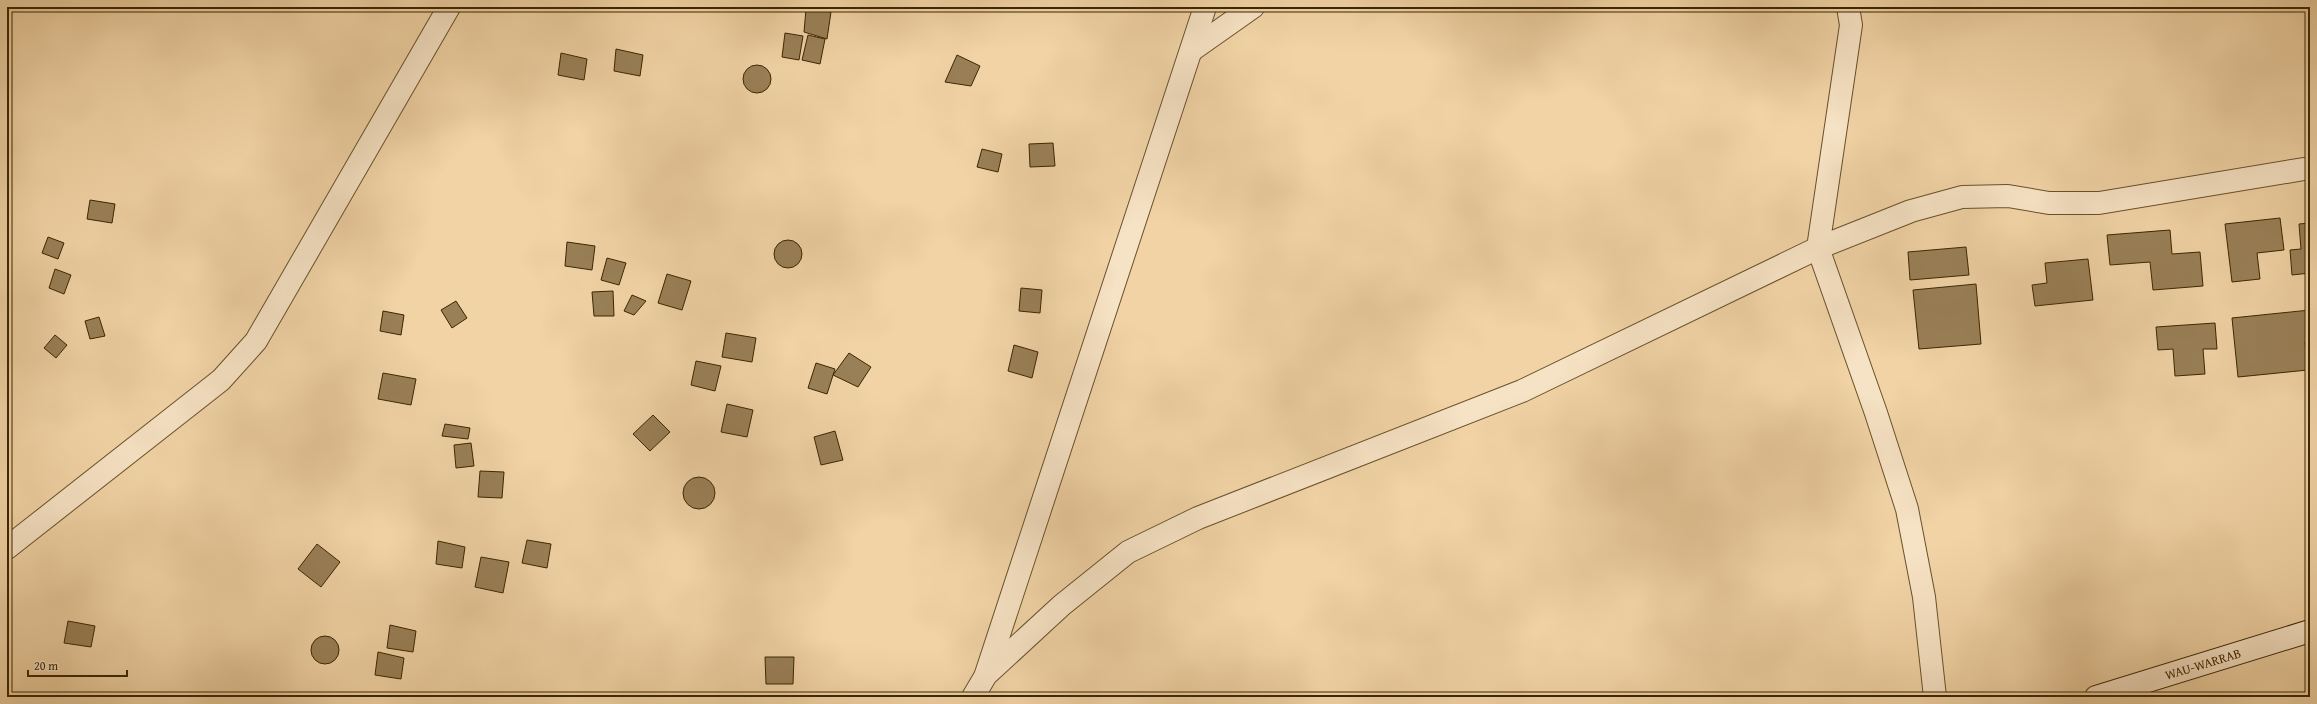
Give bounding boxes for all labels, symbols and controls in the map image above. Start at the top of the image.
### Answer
street label: WAU-WARRAB [2163,643,2243,685]
scale bar [28,652,127,678]
text: 20 m [34,657,58,674]

